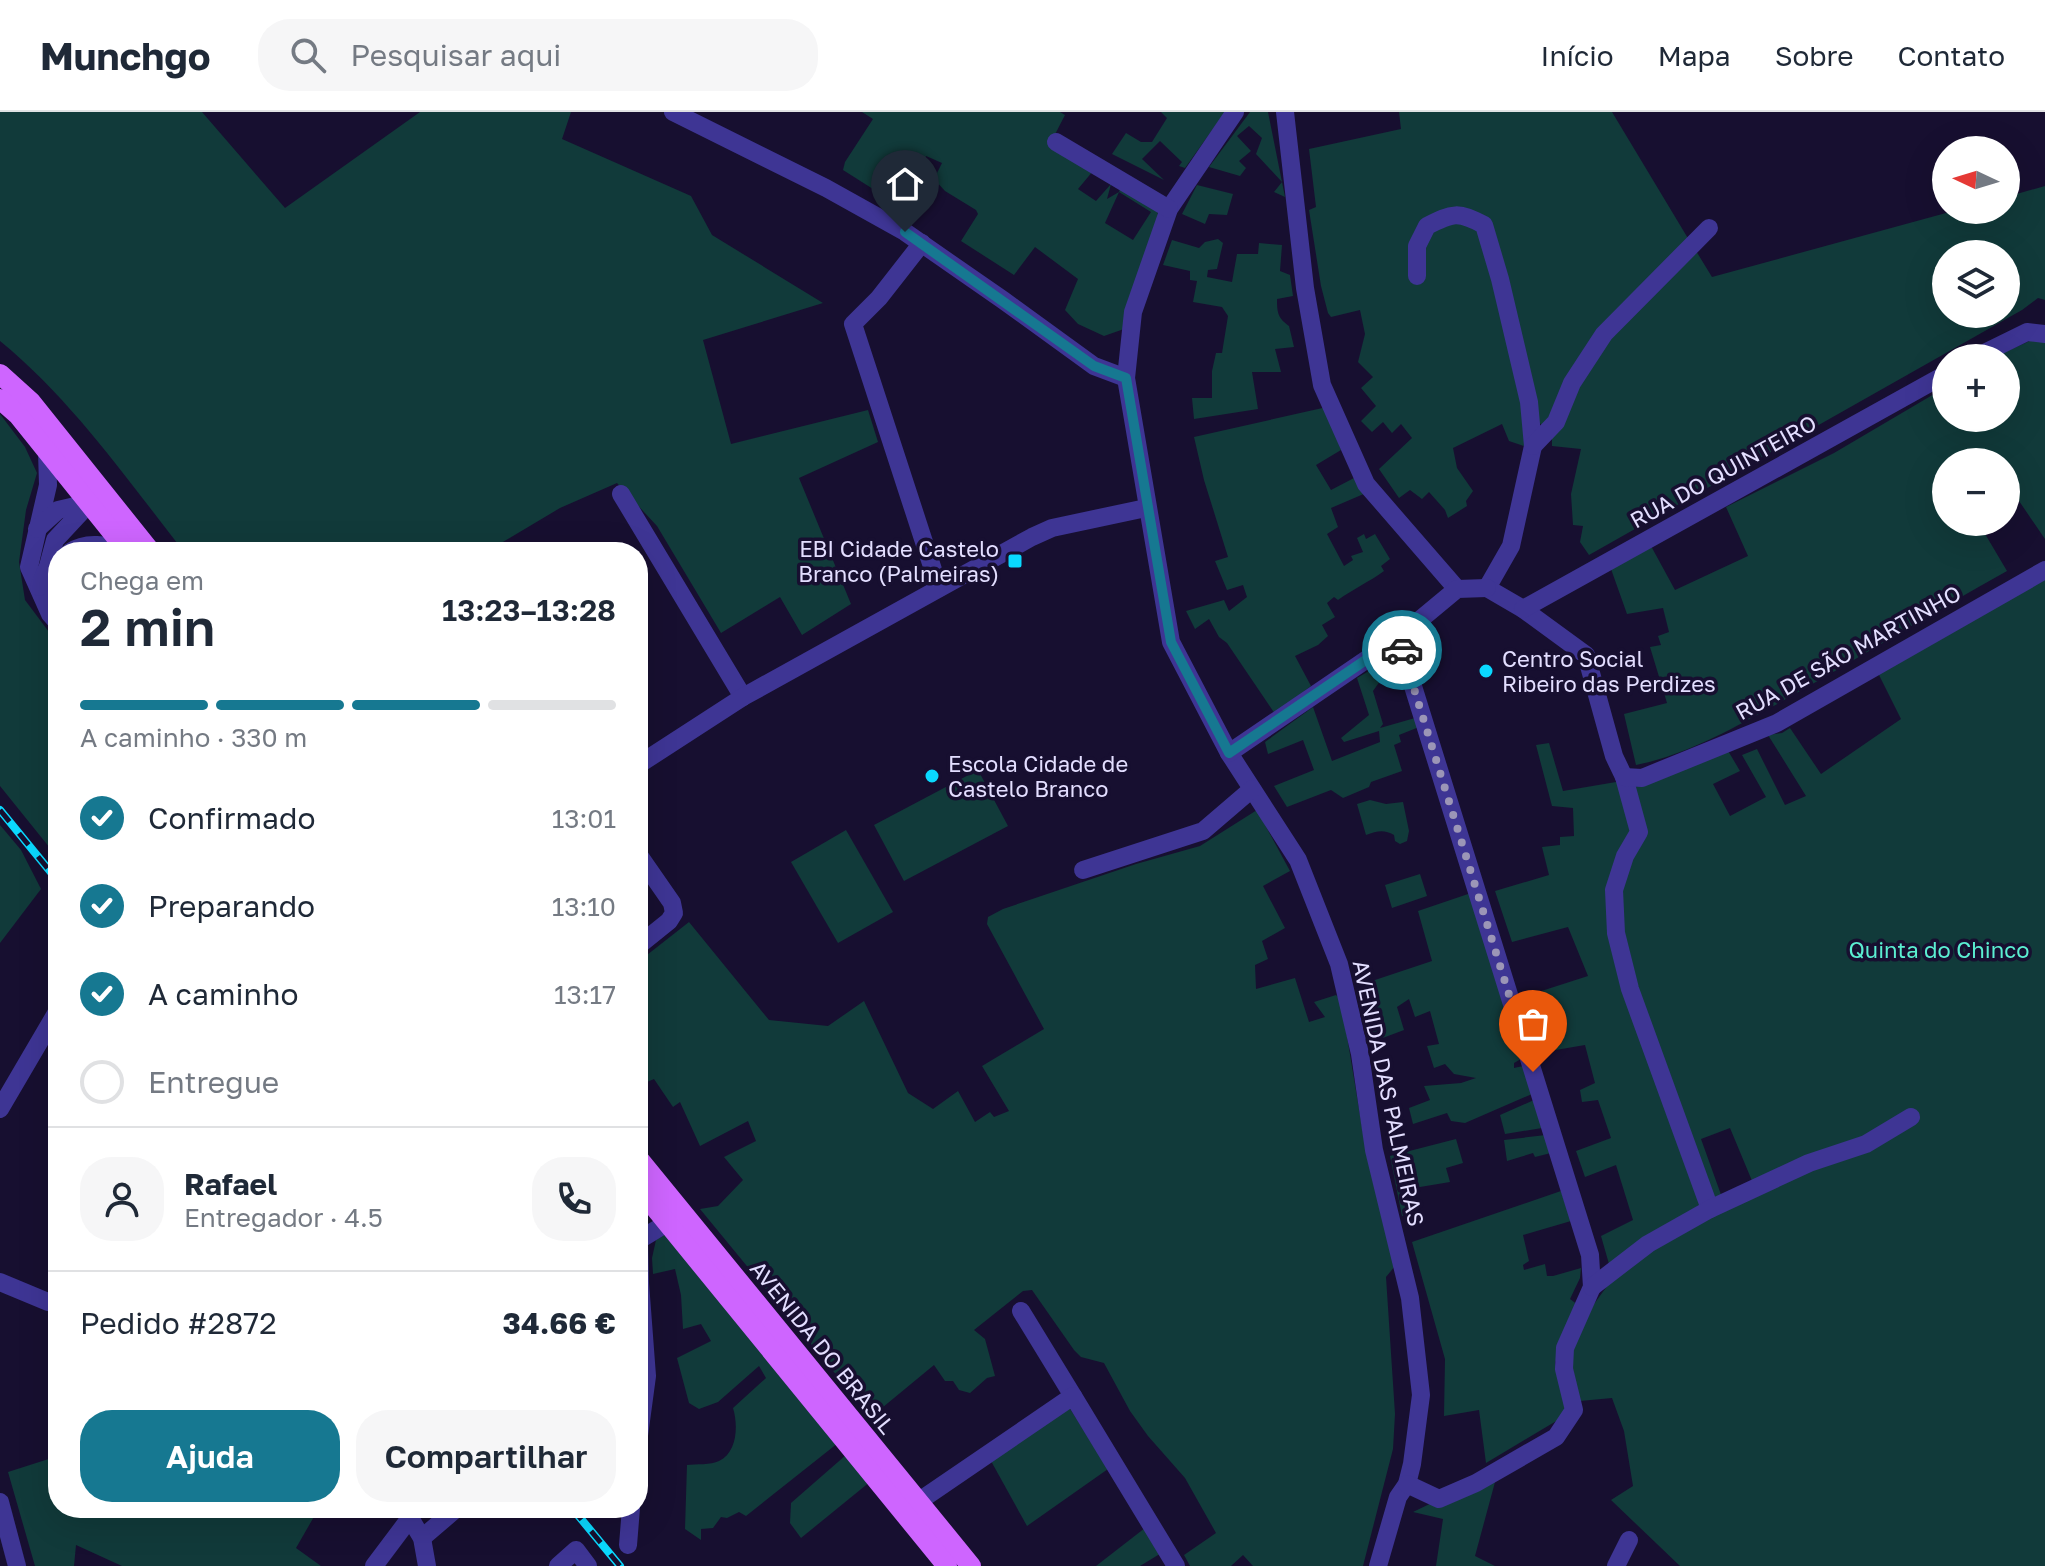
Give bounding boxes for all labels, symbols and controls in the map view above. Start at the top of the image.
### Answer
search box [258,19,818,91]
text: Munchgo [40,33,210,78]
icon: search [286,33,330,77]
text: Pesquisar aqui [350,37,561,73]
text: Início [1541,39,1614,72]
text: Mapa [1658,39,1731,72]
text: Sobre [1775,39,1853,72]
text: Contato [1897,39,2005,72]
north arrow [1932,136,2020,224]
map controls [1932,136,2020,536]
pin [871,150,939,232]
icon: home [883,162,927,206]
button: layers [1932,240,2020,328]
button: + [1932,344,2020,432]
street label: RUA DO QUINTEIRO [1625,409,1821,533]
button: − [1932,448,2020,536]
place label: EBI Cidade Castelo Branco (Palmeiras) [798,535,999,587]
marker: EBI Cidade Castelo Branco (Palmeiras) [1006,552,1024,570]
text: Chega em [80,565,204,596]
street label: RUA DE SÃO MARTINHO [1731,579,1965,725]
text: 13:23–13:28 [442,592,616,628]
text: 2 min [80,595,215,657]
courier [1362,610,1442,690]
icon: car [1380,628,1424,672]
place label: Centro Social Ribeiro das Perdizes [1502,645,1716,697]
marker: Centro Social Ribeiro das Perdizes [1477,662,1495,680]
text: A caminho · 330 m [80,722,307,753]
place label: Escola Cidade de Castelo Branco [948,750,1128,802]
marker: Escola Cidade de Castelo Branco [923,767,941,785]
icon: check [80,796,124,840]
text: Confirmado [148,800,316,836]
text: 13:01 [552,803,616,834]
icon: check [80,884,124,928]
text: Preparando [148,888,315,924]
text: 13:10 [552,891,616,922]
park label: Quinta do Chinco [1849,936,2029,963]
street label: AVENIDA DAS PALMEIRAS [1348,957,1430,1229]
icon: check [80,972,124,1016]
text: A caminho [148,976,298,1012]
text: 13:17 [554,979,616,1010]
pin [1499,990,1567,1072]
icon: bag [1511,1002,1555,1046]
text: Entregue [148,1064,279,1100]
button: person [80,1157,164,1241]
button: phone [532,1157,616,1241]
text: Rafael [184,1166,277,1202]
text: Entregador · 4.5 [184,1202,383,1233]
street label: AVENIDA DO BRASIL [745,1255,901,1439]
text: Pedido #2872 [80,1305,277,1341]
text: 34.66 € [503,1305,616,1341]
button: Ajuda [80,1410,340,1502]
button: Compartilhar [356,1410,616,1502]

